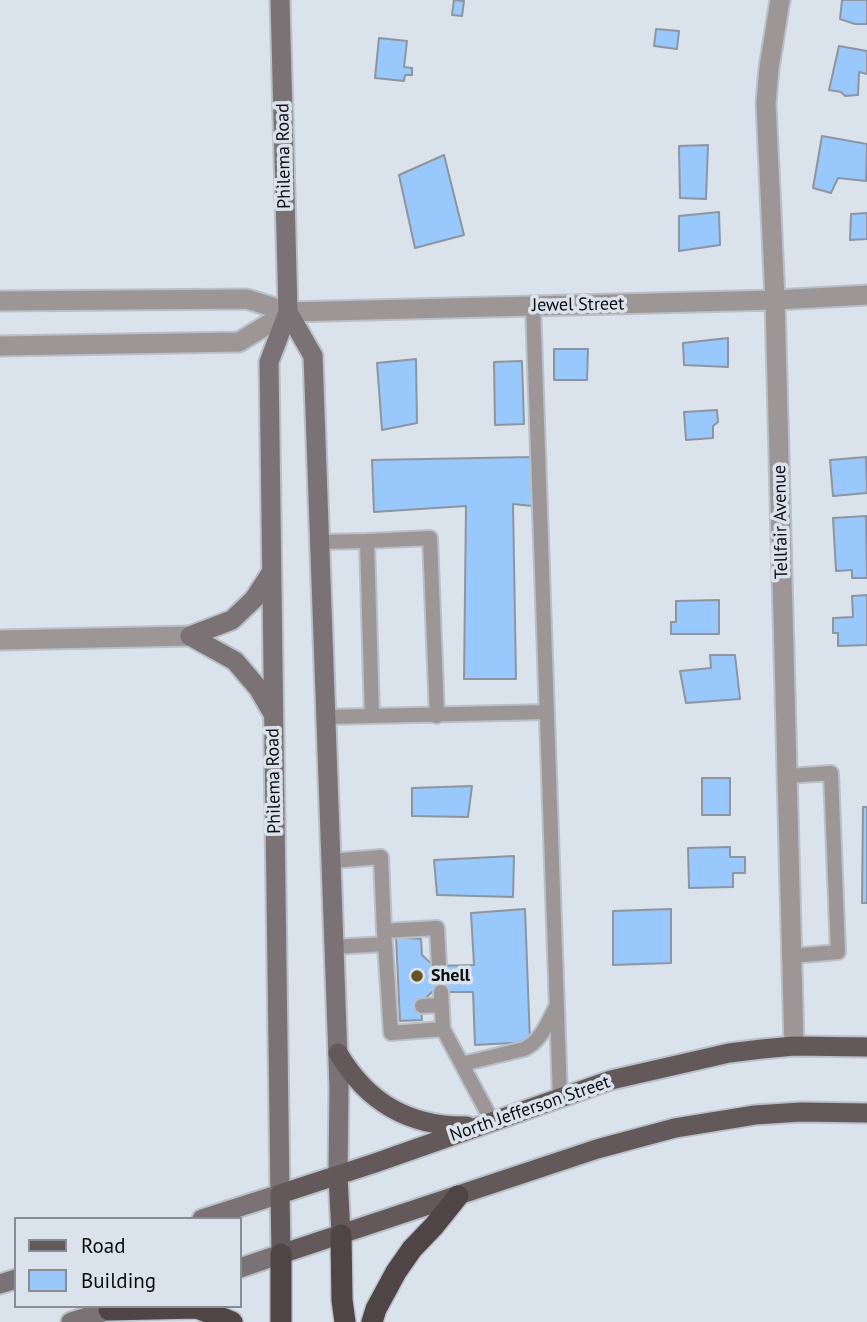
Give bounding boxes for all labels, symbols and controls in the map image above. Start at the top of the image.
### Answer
street label: Philema Road [272,103,296,209]
street label: Jewel Street [532,293,624,317]
street label: Tellfair Avenue [769,465,793,579]
street label: Philema Road [262,728,286,834]
place label: Shell [431,965,470,987]
marker: Shell [409,968,425,984]
street label: North Jefferson Street [447,1071,613,1147]
legend [14,1217,242,1308]
text: Road [81,1232,125,1259]
text: Building [81,1267,156,1294]

